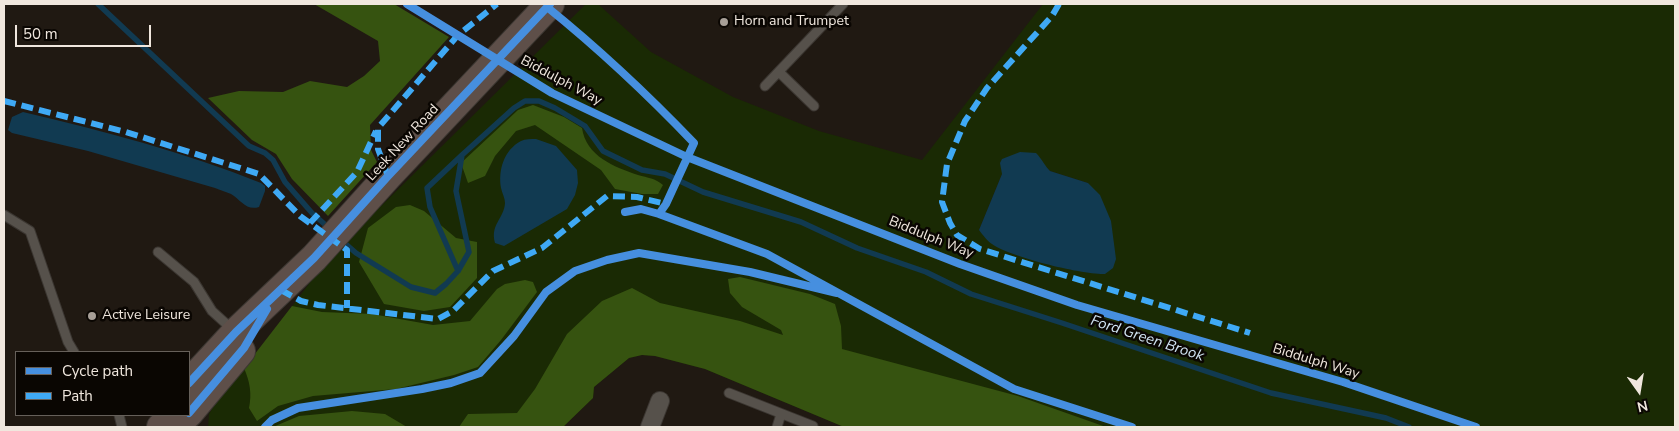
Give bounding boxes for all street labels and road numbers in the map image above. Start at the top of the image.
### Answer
street label: Biddulph Way [517,52,605,110]
street label: Leek New Road [363,101,443,185]
street label: Biddulph Way [886,213,976,263]
street label: Biddulph Way [1271,341,1361,383]

